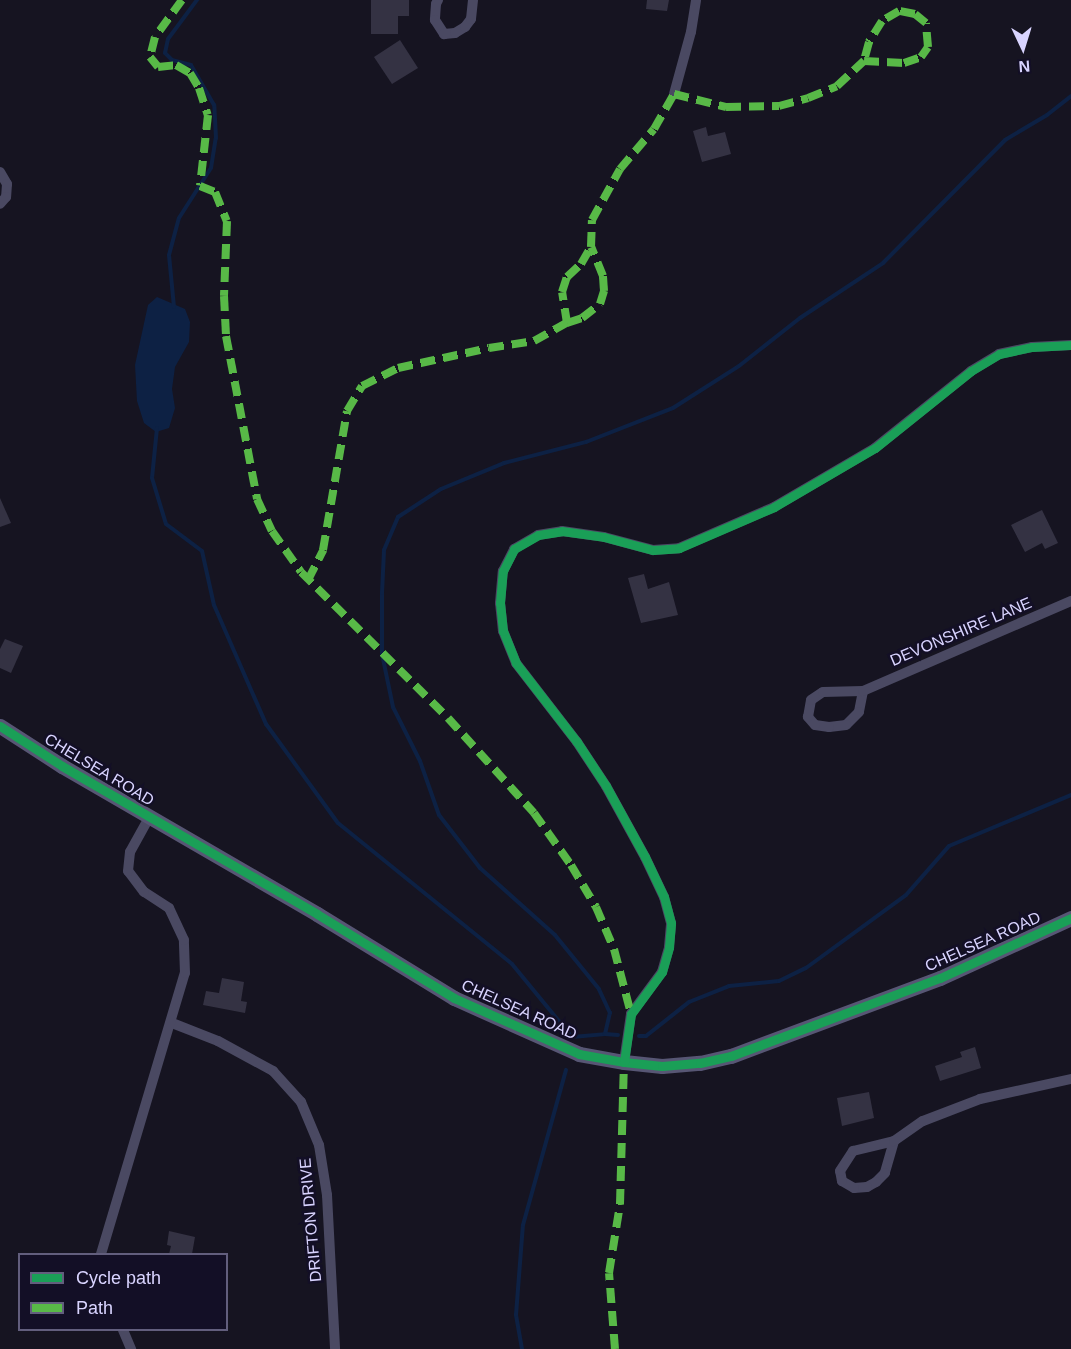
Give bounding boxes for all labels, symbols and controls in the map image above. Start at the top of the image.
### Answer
north arrow [993,18,1053,78]
text: N [1018,58,1031,75]
street label: DEVONSHIRE LANE [887,593,1035,671]
street label: CHELSEA ROAD [40,729,158,811]
street label: CHELSEA ROAD [922,908,1044,976]
street label: CHELSEA ROAD [458,976,580,1044]
street label: DRIFTON DRIVE [296,1157,326,1283]
legend [18,1253,228,1331]
text: Cycle path [76,1268,161,1288]
text: Path [76,1298,113,1318]

